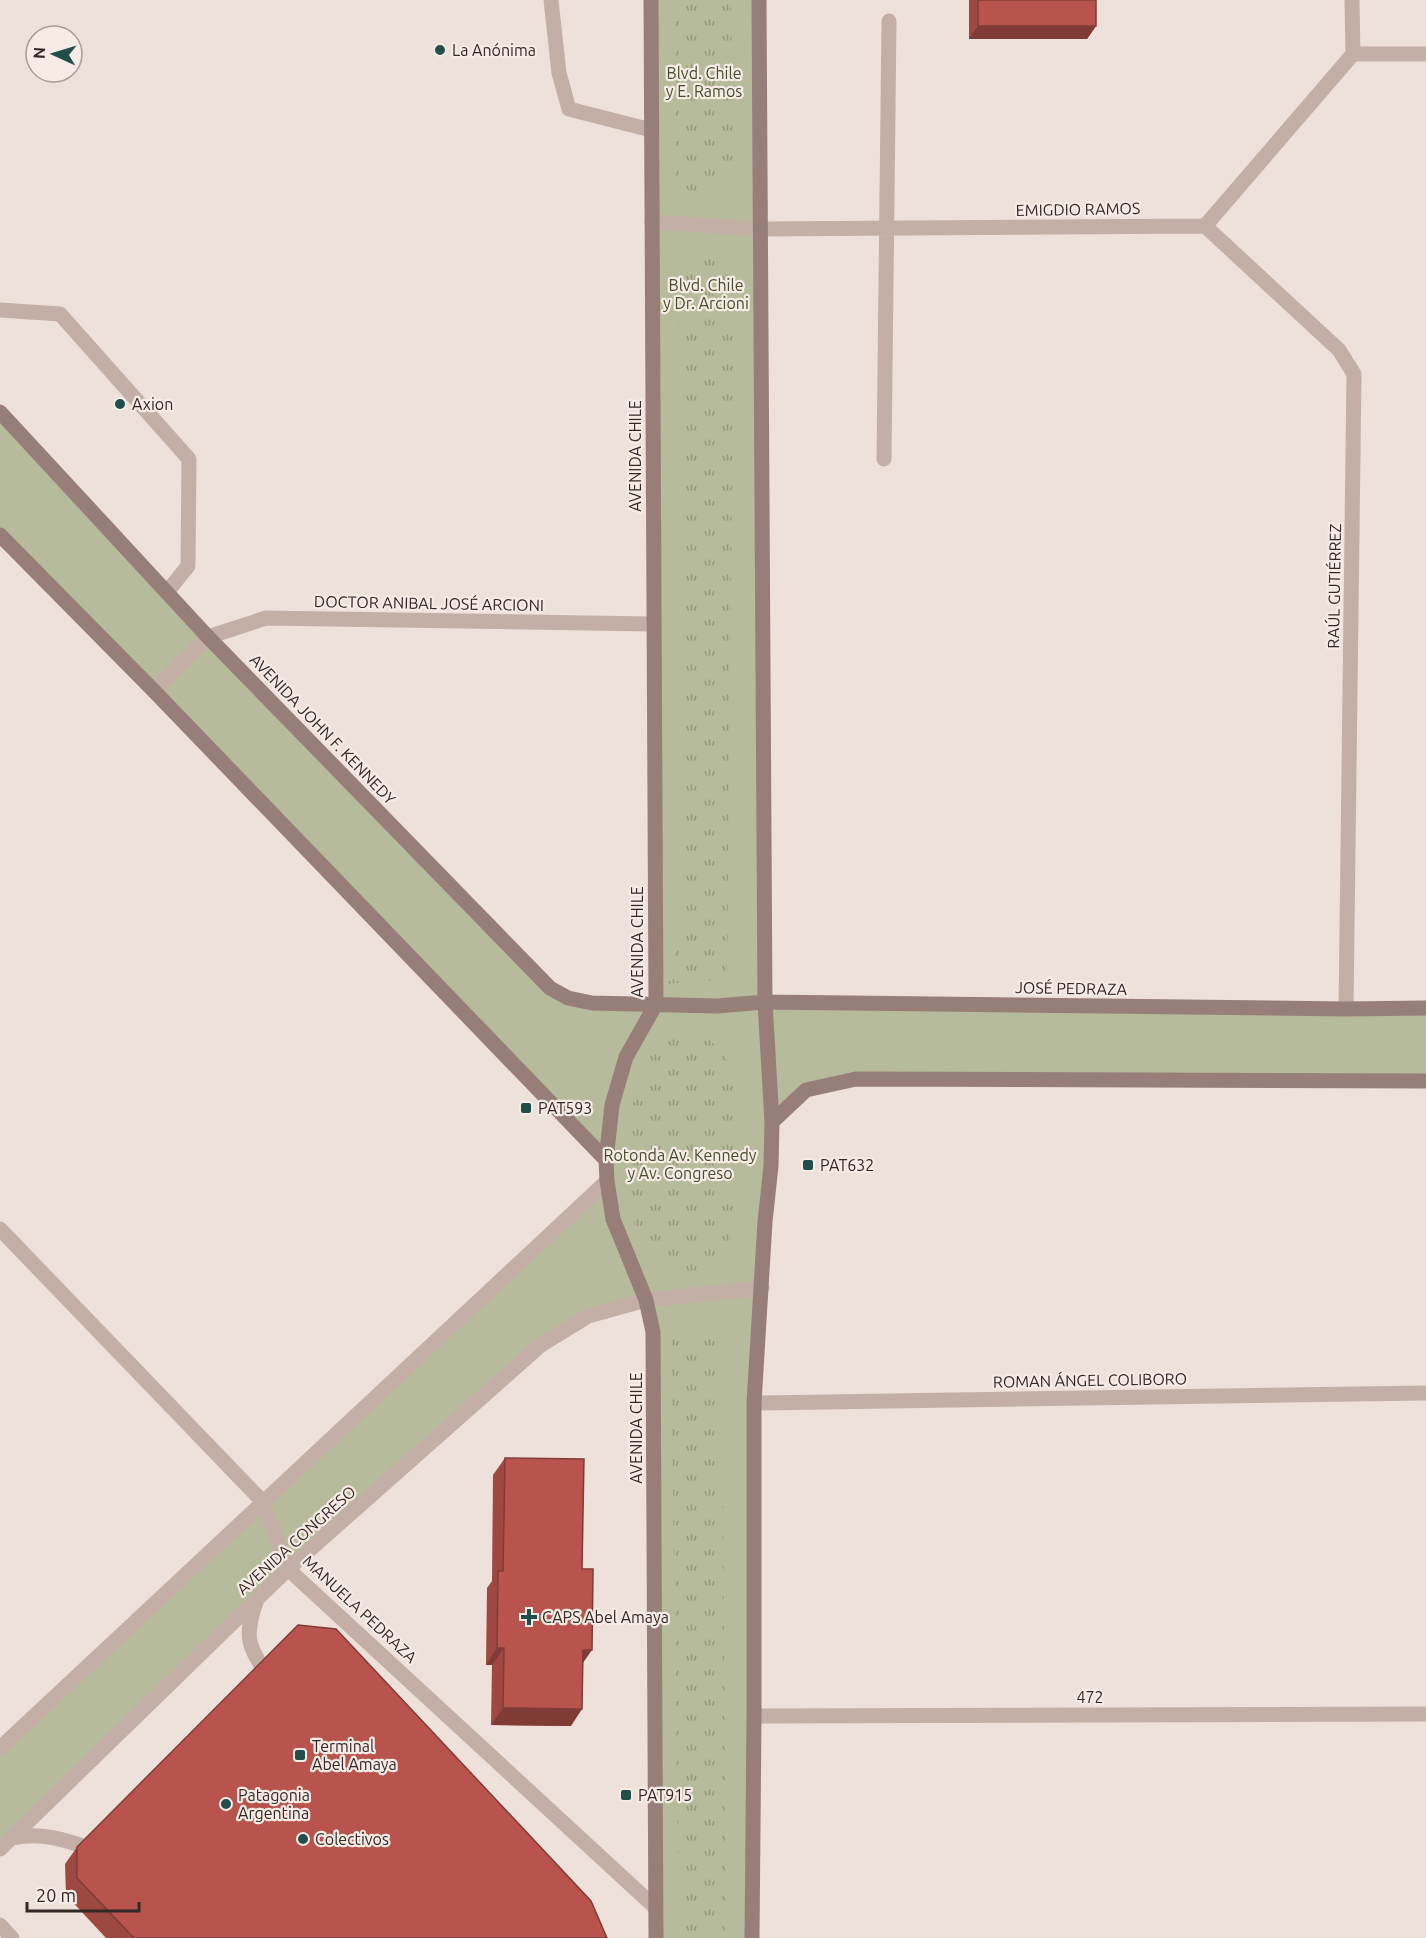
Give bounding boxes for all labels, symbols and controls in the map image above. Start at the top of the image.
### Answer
north arrow [24,24,84,84]
place label: La Anónima [452,41,536,59]
marker: La Anónima [433,43,447,57]
text: N [30,46,48,60]
park label: Blvd. Chile y E. Ramos [666,64,742,100]
street label: EMIGDIO RAMOS [1016,199,1140,219]
park label: Blvd. Chile y Dr. Arcioni [663,276,749,312]
place label: Axion [132,395,173,413]
marker: Axion [113,397,127,411]
street label: AVENIDA CHILE [626,400,644,512]
street label: RAÚL GUTIÉRREZ [1322,523,1344,649]
street label: DOCTOR ANIBAL JOSÉ ARCIONI [314,590,544,614]
street label: AVENIDA JOHN F. KENNEDY [246,650,400,808]
street label: AVENIDA CHILE [628,886,646,998]
street label: JOSÉ PEDRAZA [1015,976,1128,998]
place label: PAT593 [538,1099,592,1117]
marker: PAT593 [519,1101,533,1115]
park label: Rotonda Av. Kennedy y Av. Congreso [604,1146,757,1182]
place label: PAT632 [820,1156,874,1174]
marker: PAT632 [801,1158,815,1172]
street label: ROMAN ÁNGEL COLIBORO [993,1367,1187,1391]
street label: AVENIDA CHILE [627,1372,645,1484]
street label: AVENIDA CONGRESO [233,1482,359,1598]
street label: MANUELA PEDRAZA [299,1552,421,1667]
marker: CAPS Abel Amaya [520,1608,538,1626]
place label: CAPS Abel Amaya [542,1608,669,1626]
street label: 472 [1076,1688,1104,1706]
place label: Terminal Abel Amaya [312,1737,397,1773]
marker: Terminal Abel Amaya [293,1748,307,1762]
place label: Patagonia Argentina [238,1786,310,1822]
place label: PAT915 [638,1786,692,1804]
marker: PAT915 [619,1788,633,1802]
marker: Patagonia Argentina [219,1797,233,1811]
place label: Colectivos [315,1830,389,1848]
marker: Colectivos [296,1832,310,1846]
scale bar [27,1875,140,1913]
text: 20 m [36,1885,76,1905]

